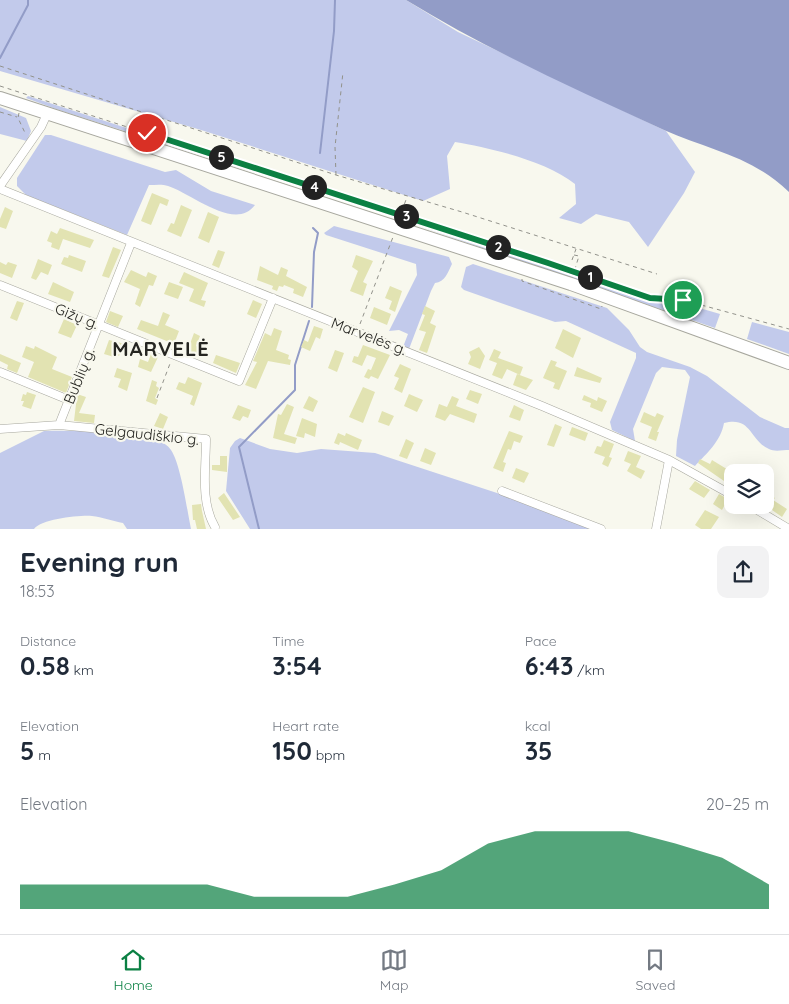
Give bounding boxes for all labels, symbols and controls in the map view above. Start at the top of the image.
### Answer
pin [126,112,168,154]
icon: check [133,119,161,147]
pin: 5 [208,144,234,170]
text: 5 [217,148,226,166]
pin: 4 [302,174,326,200]
text: 4 [310,178,319,196]
pin: 3 [394,204,418,228]
text: 3 [403,207,410,225]
pin: 2 [486,234,510,260]
text: 2 [495,238,502,256]
pin: 1 [578,264,602,290]
text: 1 [588,268,593,286]
pin [662,279,704,321]
icon: arrive [669,286,697,314]
street label: Gižų g. [52,299,102,333]
street label: Marvelės g. [329,313,409,359]
district label: MARVELĖ [112,336,210,361]
street label: Bublių g. [59,345,99,407]
street label: Gelgaudiškio g. [94,419,200,449]
map controls [724,464,774,514]
button: layers [724,464,774,514]
text: Evening run [20,544,179,579]
button: share [717,546,769,598]
text: 18:53 [20,581,55,601]
text: Distance [20,632,76,650]
text: Time [272,632,304,650]
text: Pace [525,632,557,650]
text: 0.58 [20,650,70,681]
text: 3:54 [272,650,322,681]
text: 6:43 [525,650,573,681]
text: km [70,661,94,679]
text: /km [573,661,605,679]
text: Elevation [20,717,79,735]
text: Heart rate [272,717,339,735]
text: kcal [525,717,551,735]
text: 5 [20,735,34,766]
text: 150 [272,735,312,766]
text: 35 [525,735,552,766]
text: m [34,746,51,764]
text: bpm [312,746,345,764]
text: Elevation [20,794,87,814]
text: 20–25 m [706,794,769,814]
tab: Home [114,946,153,994]
tab: Map [380,946,408,994]
tab: Saved [636,946,675,994]

